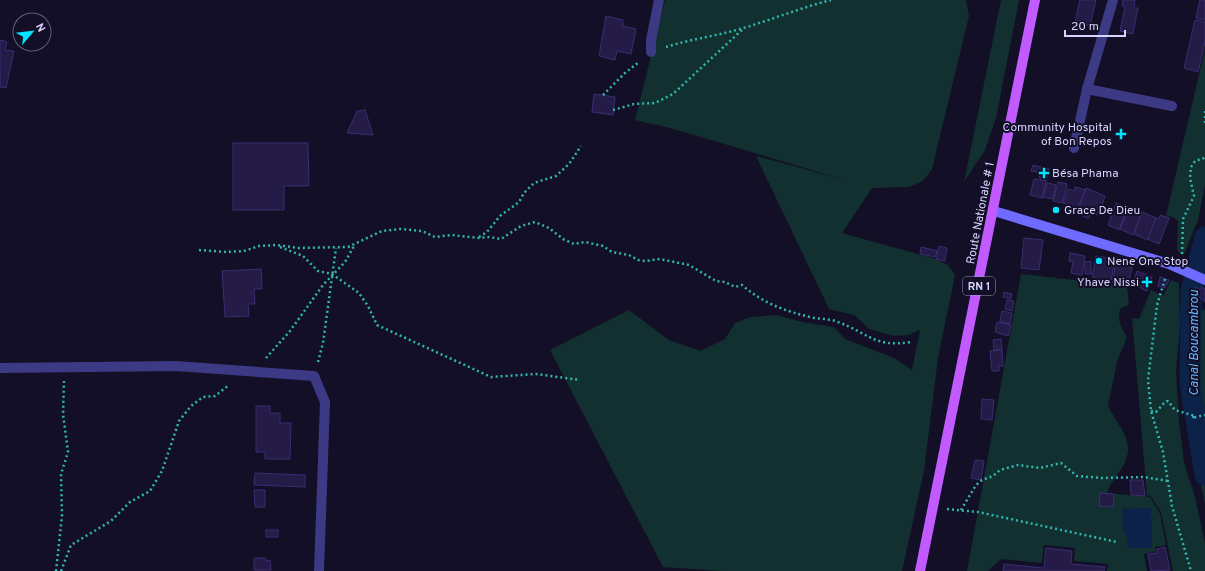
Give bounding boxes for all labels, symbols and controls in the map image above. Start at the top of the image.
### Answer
north arrow [12,12,52,52]
scale bar [1065,12,1125,38]
text: 20 m [1071,19,1099,35]
text: N [32,21,48,35]
place label: Community Hospital of Bon Repos [1003,120,1112,150]
marker: Community Hospital of Bon Repos [1115,128,1127,140]
street label: Route Nationale # 1 [963,161,999,266]
place label: Bésa Phama [1052,166,1118,182]
marker: Bésa Phama [1039,168,1049,178]
place label: Grace De Dieu [1064,203,1140,219]
marker: Grace De Dieu [1051,205,1061,215]
place label: Nene One Stop [1107,254,1188,270]
marker: Nene One Stop [1094,256,1104,266]
place label: Yhave Nissi [1077,275,1139,291]
road number: RN 1 [963,277,995,295]
marker: Yhave Nissi [1142,277,1152,287]
water label: Canal Boucambrou [1187,289,1203,396]

